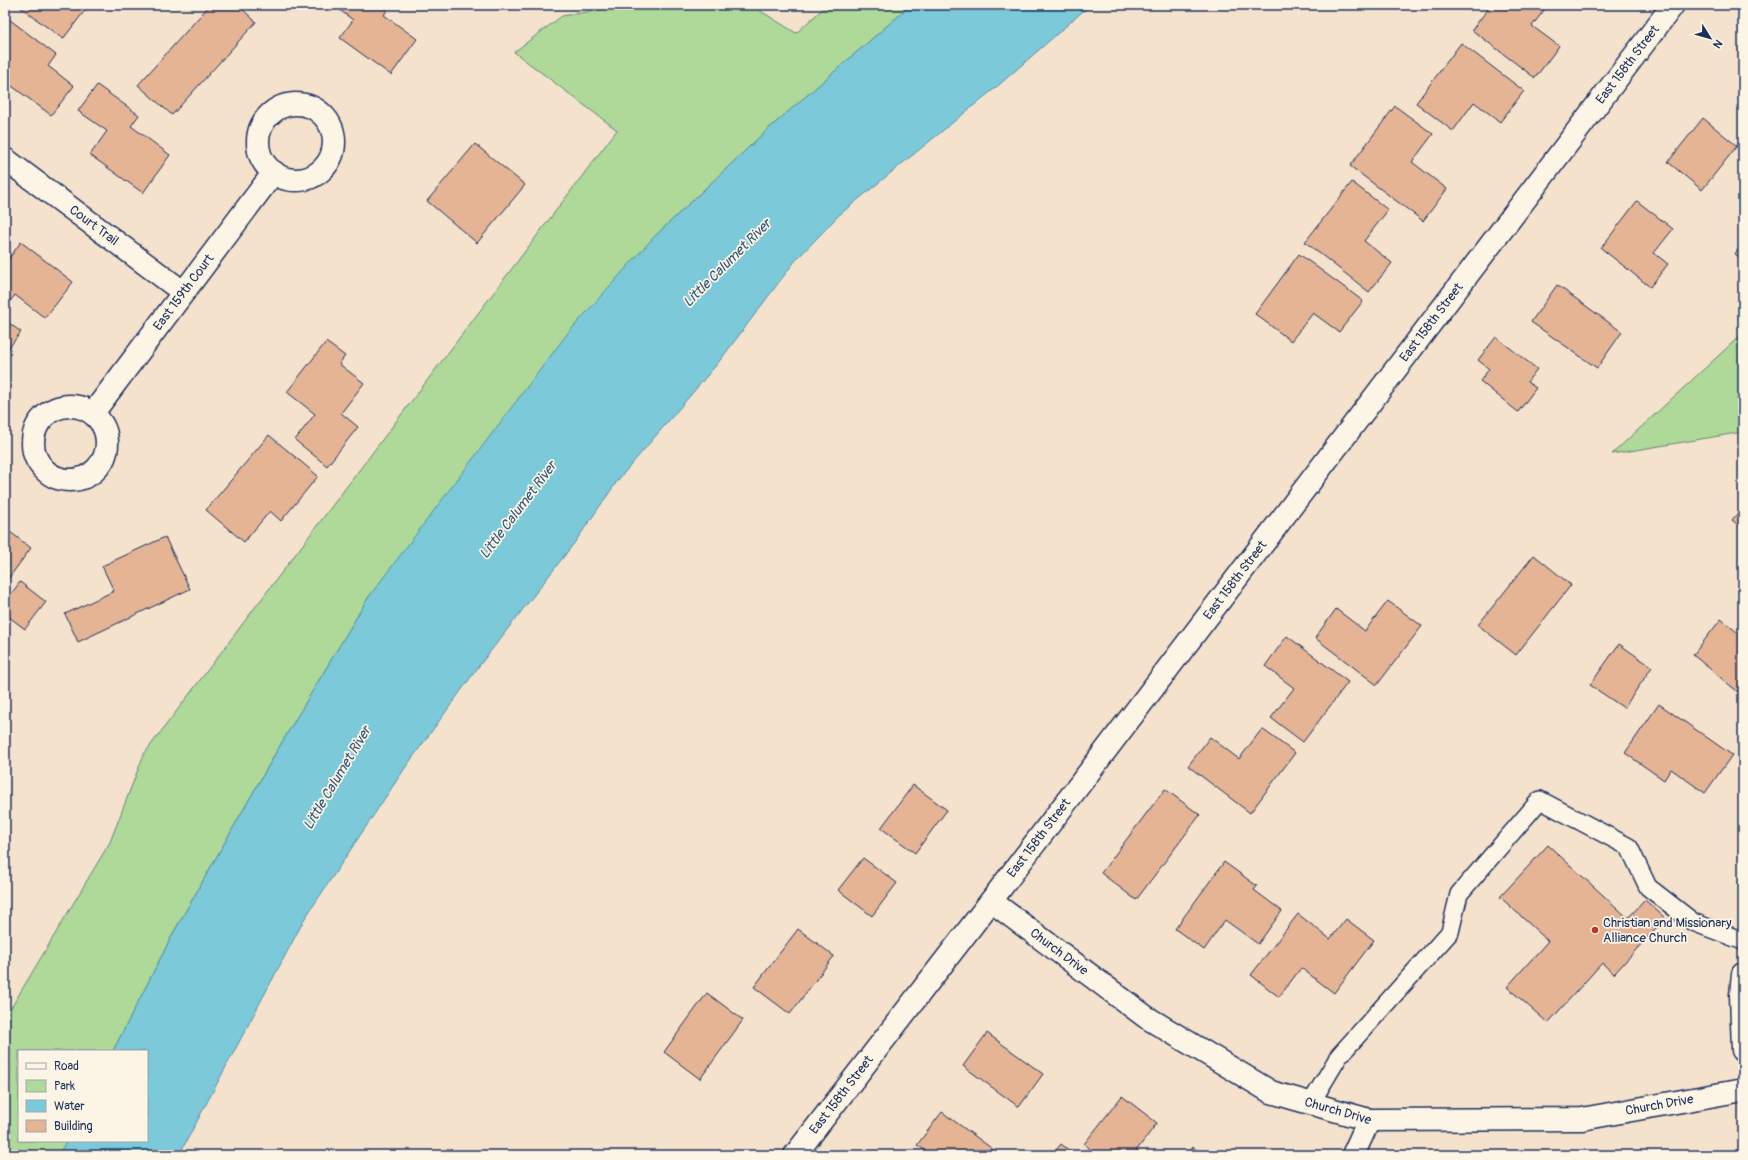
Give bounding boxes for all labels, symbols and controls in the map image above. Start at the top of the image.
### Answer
north arrow [1690,18,1730,58]
street label: East 158th Street [1593,21,1663,107]
text: N [1710,37,1725,51]
street label: Court Trail [66,202,122,249]
water label: Little Calumet River [680,214,776,310]
street label: East 159th Court [150,250,218,334]
street label: East 158th Street [1396,279,1467,365]
water label: Little Calumet River [476,456,561,562]
street label: East 158th Street [1200,537,1271,623]
water label: Little Calumet River [300,722,376,833]
street label: East 158th Street [1004,795,1075,881]
place label: Christian and Missionary Alliance Church [1603,915,1732,946]
street label: Church Drive [1027,925,1092,979]
marker: Christian and Missionary Alliance Church [1590,925,1600,935]
legend [18,1050,148,1142]
street label: East 158th Street [806,1052,877,1137]
text: Road [54,1059,79,1074]
text: Park [54,1079,75,1094]
street label: Church Drive [1624,1091,1695,1119]
street label: Church Drive [1303,1094,1374,1128]
text: Water [54,1099,85,1114]
text: Building [54,1119,93,1134]

